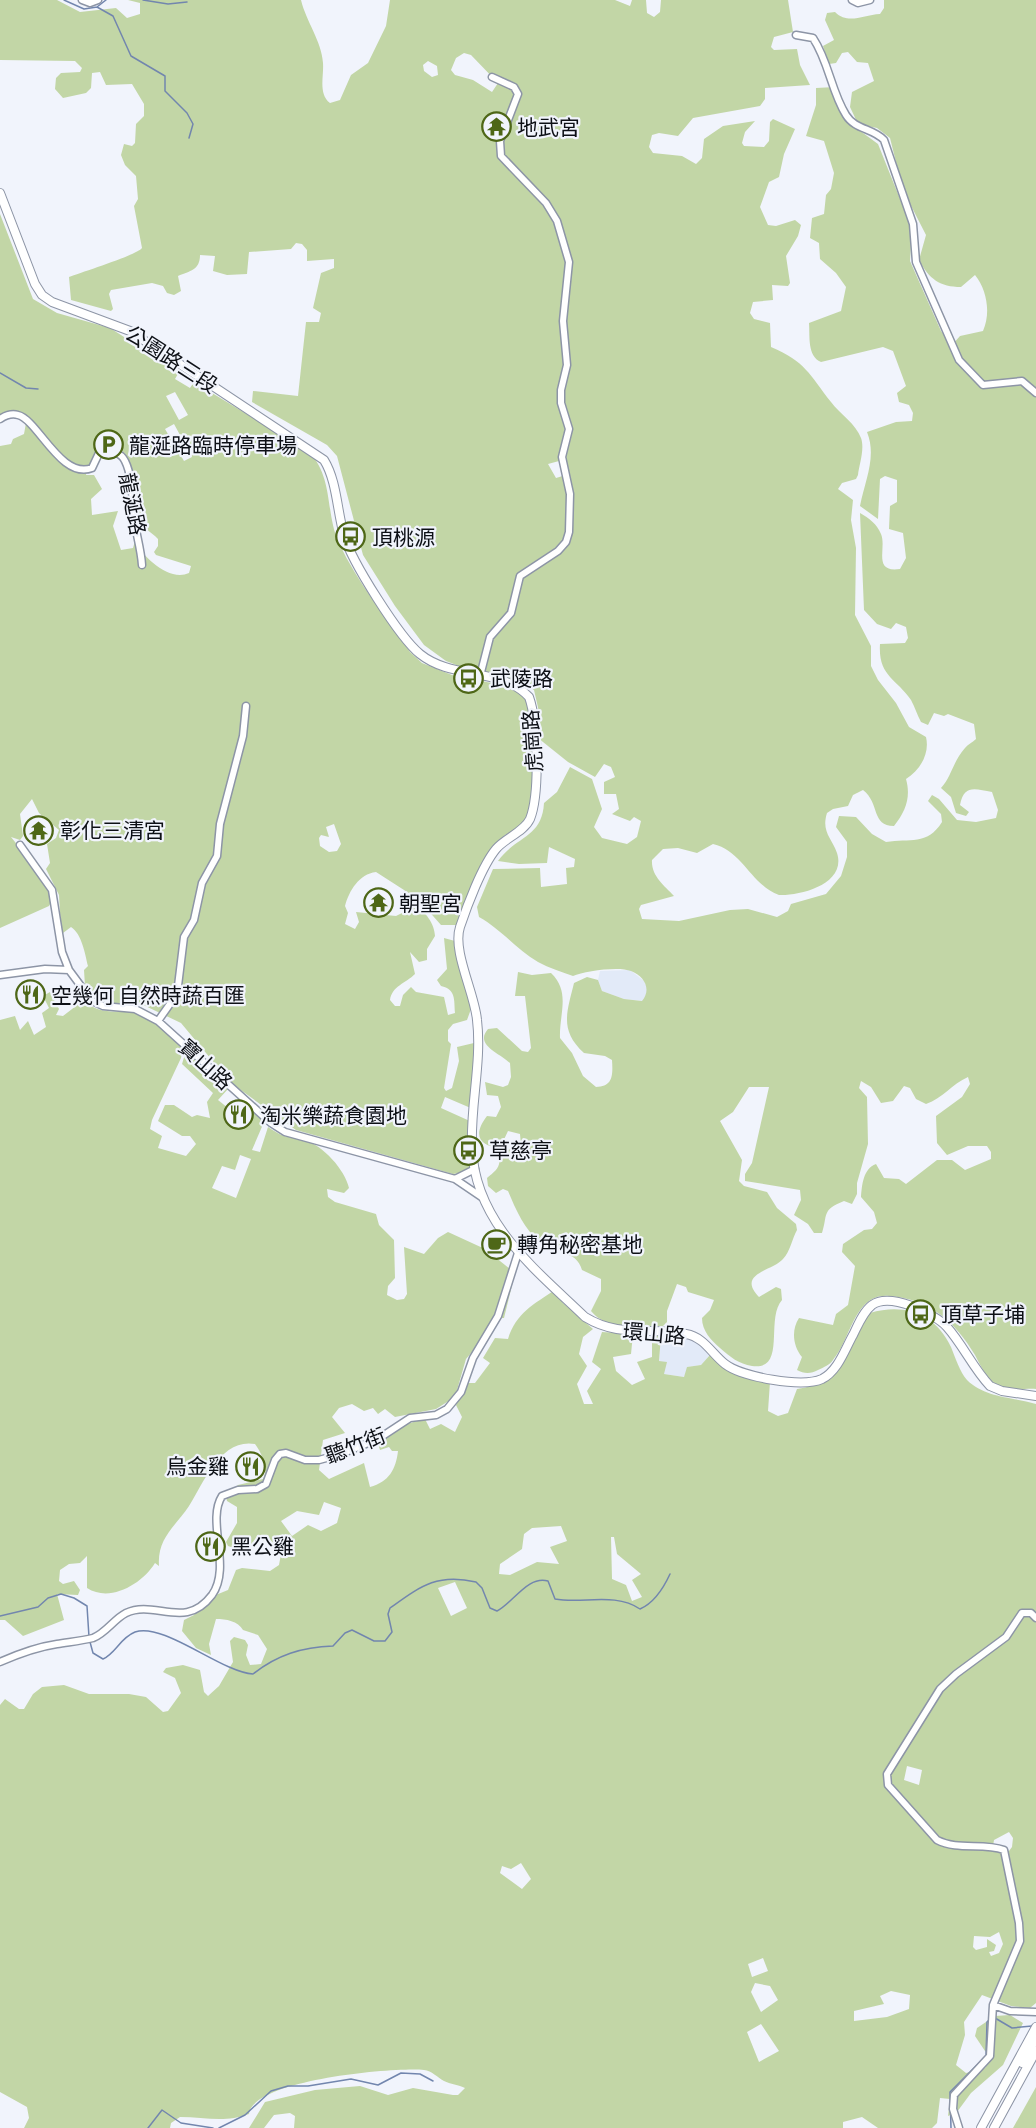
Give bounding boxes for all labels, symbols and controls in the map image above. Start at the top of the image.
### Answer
temple icon: 地武宮 [480,111,512,143]
place label: 地武宮 [517,113,580,141]
street label: 公園路三段 [120,319,224,399]
parking icon: 龍涎路臨時停車場 [92,429,124,461]
place label: 龍涎路臨時停車場 [129,431,297,459]
street label: 龍涎路 [113,470,153,538]
bus stop icon: 頂桃源 [335,521,367,553]
place label: 頂桃源 [372,523,435,551]
bus stop icon: 武陵路 [453,662,485,694]
place label: 武陵路 [490,664,553,692]
street label: 虎崗路 [516,709,548,773]
temple icon: 彰化三清宮 [23,814,55,846]
place label: 彰化三清宮 [60,816,165,844]
temple icon: 朝聖宮 [362,887,394,919]
place label: 朝聖宮 [399,889,462,917]
restaurant icon: 空幾何 自然時蔬百匯 [14,979,46,1011]
place label: 空幾何 自然時蔬百匯 [51,981,245,1009]
street label: 寶山路 [173,1033,239,1095]
restaurant icon: 淘米樂蔬食園地 [223,1099,255,1131]
place label: 淘米樂蔬食園地 [260,1101,407,1129]
bus stop icon: 草慈亭 [452,1134,484,1166]
place label: 草慈亭 [489,1136,552,1164]
cafe icon: 轉角秘密基地 [480,1228,512,1260]
place label: 轉角秘密基地 [517,1230,643,1258]
bus stop icon: 頂草子埔 [904,1298,936,1330]
place label: 頂草子埔 [941,1300,1025,1328]
street label: 環山路 [621,1316,687,1350]
street label: 聽竹街 [321,1421,389,1469]
restaurant icon: 烏金雞 [234,1450,266,1482]
place label: 烏金雞 [166,1452,229,1480]
restaurant icon: 黑公雞 [194,1530,226,1562]
place label: 黑公雞 [231,1532,294,1560]

